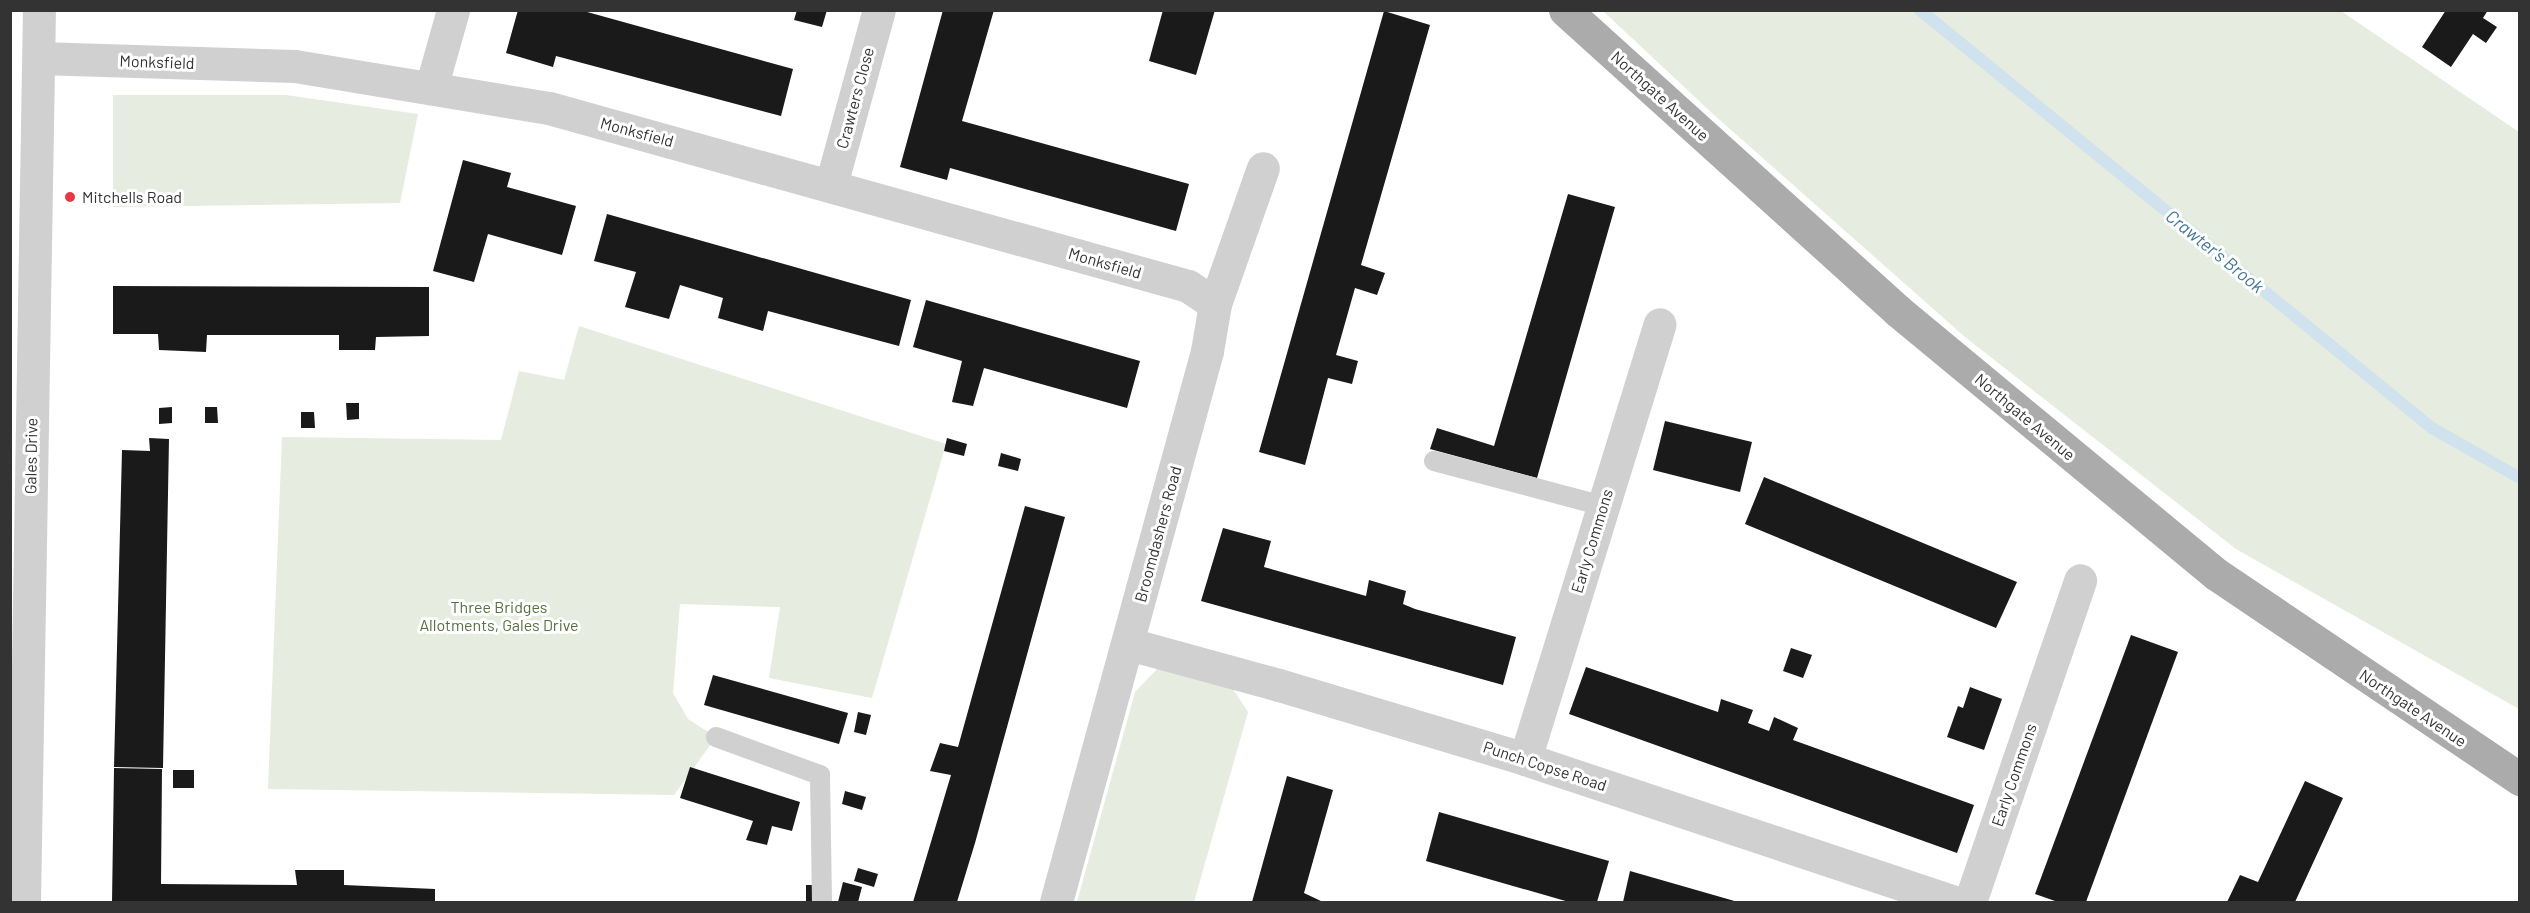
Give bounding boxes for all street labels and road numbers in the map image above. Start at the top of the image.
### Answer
street label: Crawters Close [832,45,878,151]
street label: Northgate Avenue [1607,47,1713,145]
street label: Monksfield [119,51,195,73]
street label: Monksfield [598,113,676,151]
street label: Monksfield [1066,243,1144,283]
street label: Northgate Avenue [1971,370,2079,464]
street label: Gales Drive [21,418,41,494]
street label: Broomdashers Road [1131,464,1185,604]
street label: Early Commons [1567,487,1617,595]
street label: Northgate Avenue [2356,665,2470,751]
street label: Early Commons [1987,721,2041,829]
street label: Punch Copse Road [1481,737,1609,795]

